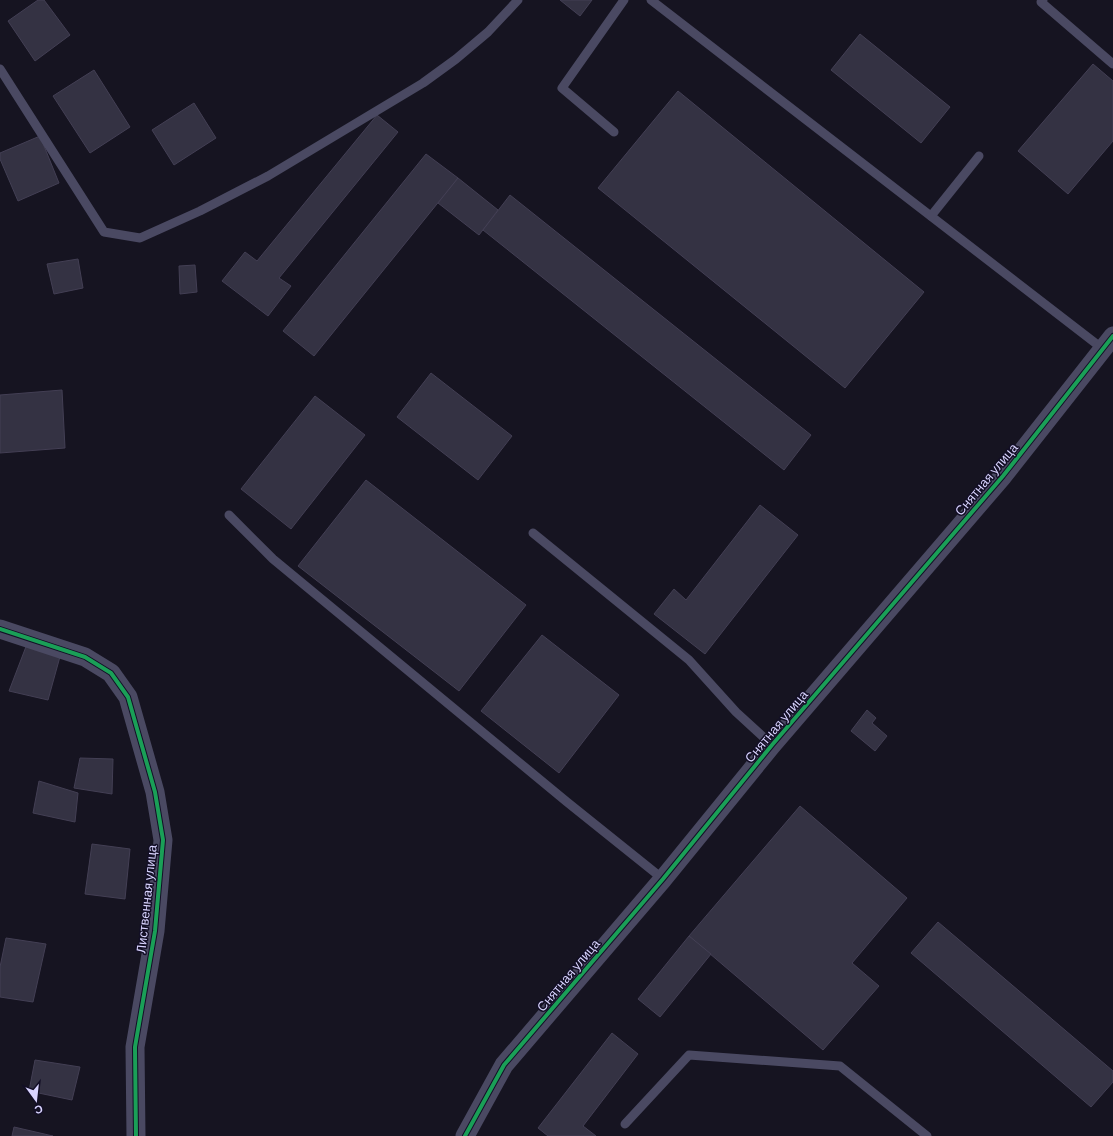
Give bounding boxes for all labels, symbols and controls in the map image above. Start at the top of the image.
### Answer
street label: Снятная улица [951,439,1021,518]
street label: Снятная улица [741,686,811,765]
street label: Лиственная улица [132,843,160,954]
street label: Снятная улица [533,935,603,1014]
north arrow [16,1080,56,1120]
text: С [33,1103,44,1117]

